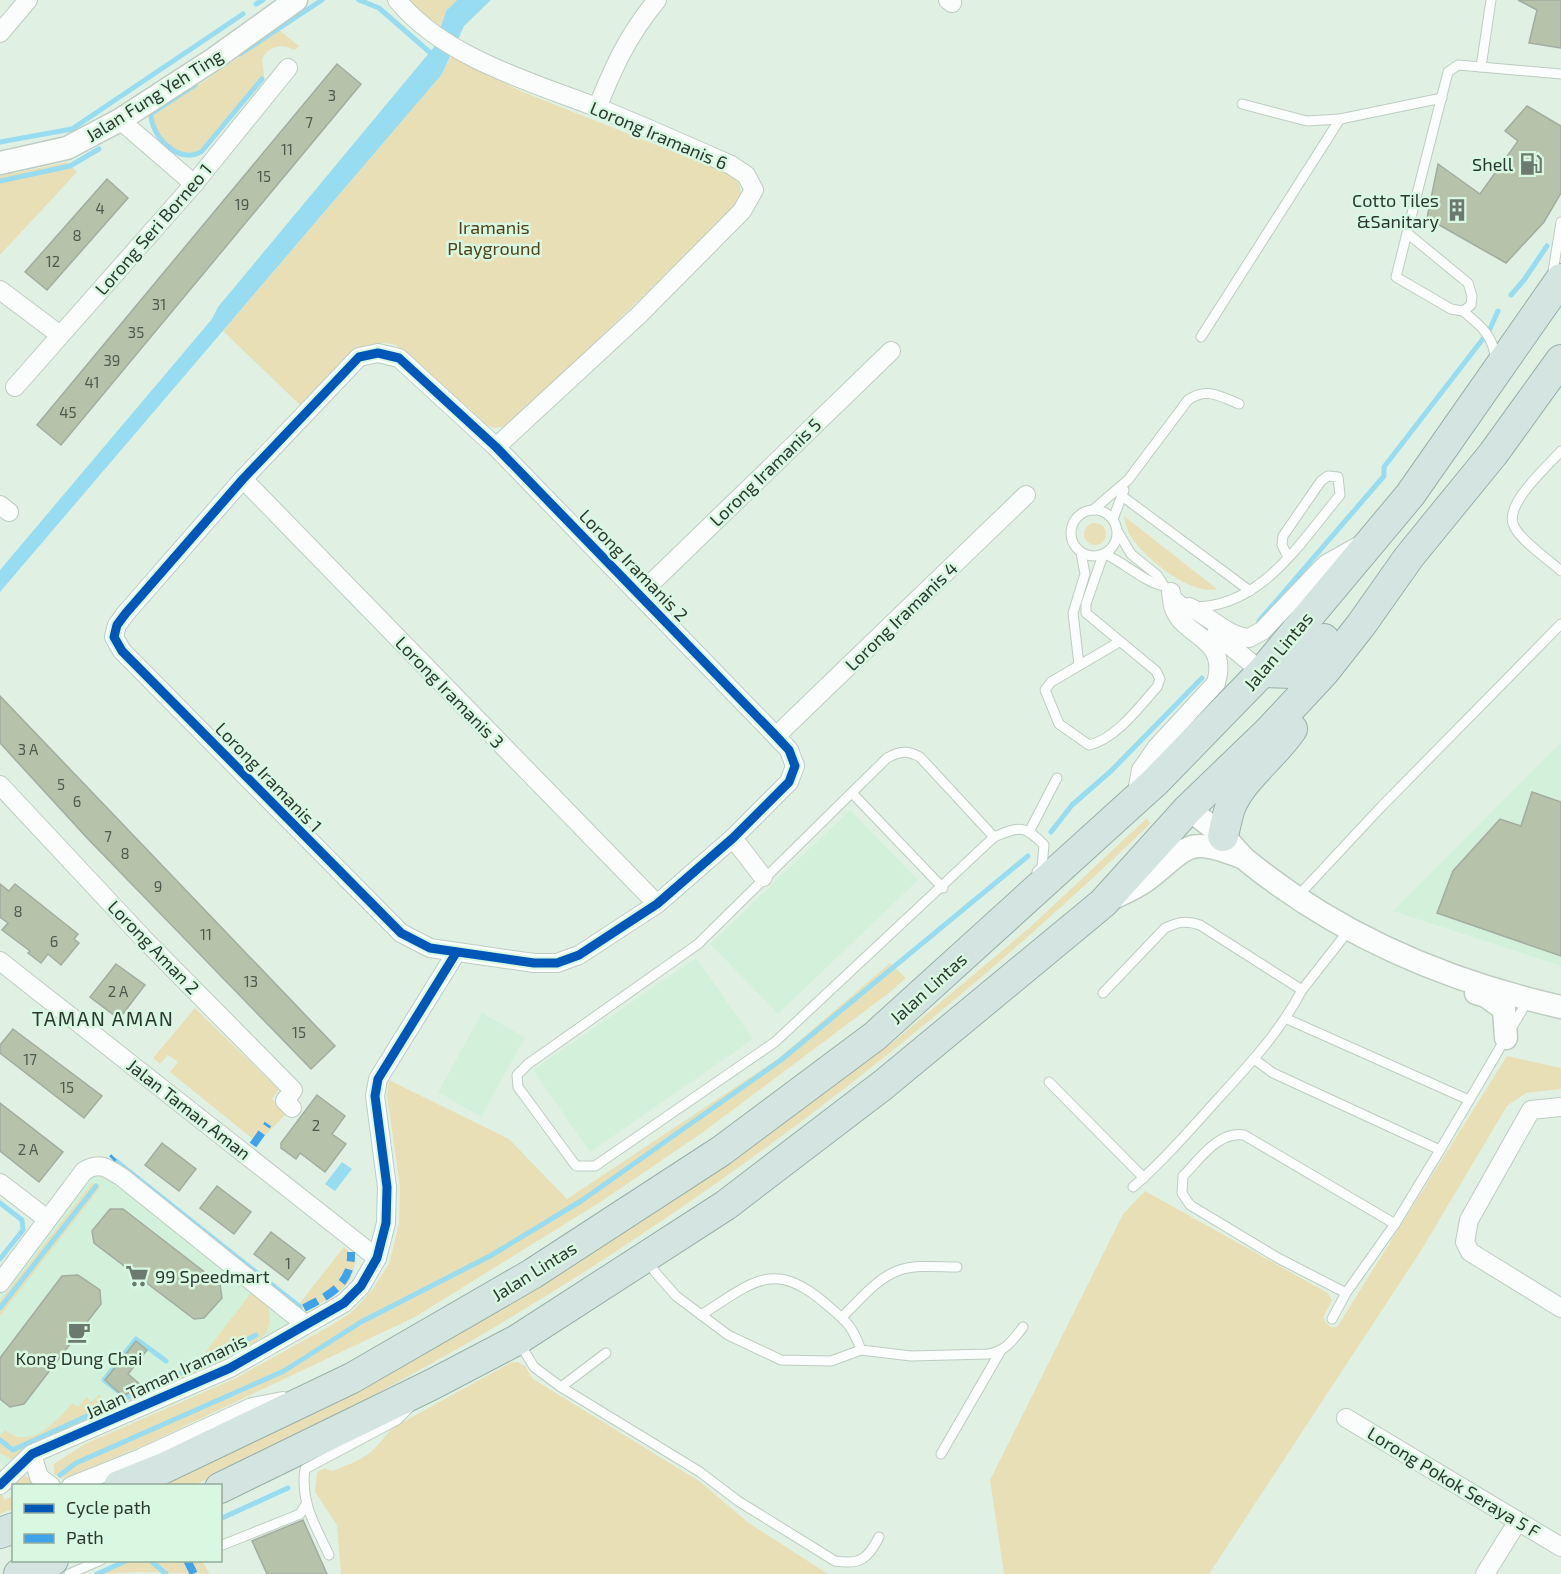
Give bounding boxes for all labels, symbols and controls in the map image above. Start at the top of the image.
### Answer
street label: Jalan Fung Yeh Ting [81,44,227,146]
house number: 3 [328,86,336,104]
street label: Lorong Iramanis 6 [587,96,731,174]
house number: 7 [305,113,313,131]
house number: 11 [281,140,293,158]
fuel station icon: Shell [1518,151,1544,177]
place label: Shell [1472,153,1514,175]
street label: Lorong Seri Borneo 1 [90,159,216,299]
house number: 15 [257,167,271,185]
place label: Cotto Tiles &Sanitary [1352,189,1439,232]
house number: 19 [235,195,249,213]
building icon: Cotto Tiles &Sanitary [1444,197,1470,223]
house number: 4 [95,199,105,217]
park label: Iramanis Playground [447,216,541,259]
house number: 8 [72,226,82,244]
house number: 12 [46,252,60,270]
house number: 31 [152,295,166,313]
house number: 35 [128,323,144,341]
house number: 39 [104,351,120,369]
house number: 41 [84,373,100,391]
house number: 45 [59,403,77,421]
street label: Lorong Iramanis 5 [705,413,825,531]
street label: Lorong Iramanis 2 [575,505,693,625]
street label: Lorong Iramanis 4 [840,557,962,675]
street label: Jalan Lintas [1239,607,1317,695]
street label: Lorong Iramanis 3 [391,632,509,752]
street label: Lorong Iramanis 1 [211,718,327,836]
house number: 3 A [18,740,39,758]
house number: 5 [57,775,65,793]
house number: 6 [73,792,81,810]
house number: 7 [104,827,112,845]
house number: 8 [120,844,130,862]
house number: 9 [154,877,162,895]
street label: Lorong Aman 2 [104,895,204,999]
house number: 8 [13,902,23,920]
house number: 11 [200,925,212,943]
house number: 6 [50,932,58,950]
street label: Jalan Lintas [885,948,971,1028]
house number: 13 [244,972,258,990]
house number: 2 A [108,982,129,1000]
district label: TAMAN AMAN [32,1006,174,1030]
house number: 15 [292,1023,306,1041]
house number: 17 [23,1050,37,1068]
street label: Jalan Taman Aman [123,1054,255,1164]
house number: 15 [60,1078,74,1096]
house number: 2 [312,1116,320,1134]
house number: 2 A [18,1140,39,1158]
street label: Jalan Lintas [488,1236,580,1306]
house number: 1 [285,1254,291,1272]
supermarket icon: 99 Speedmart [124,1263,150,1289]
place label: 99 Speedmart [155,1265,270,1287]
cafe icon: Kong Dung Chai [66,1319,92,1345]
street label: Jalan Taman Iramanis [82,1329,250,1423]
place label: Kong Dung Chai [16,1347,142,1369]
street label: Lorong Pokok Seraya 5 F [1364,1422,1545,1542]
legend [12,1484,222,1562]
text: Cycle path [66,1496,151,1518]
text: Path [66,1526,104,1548]

